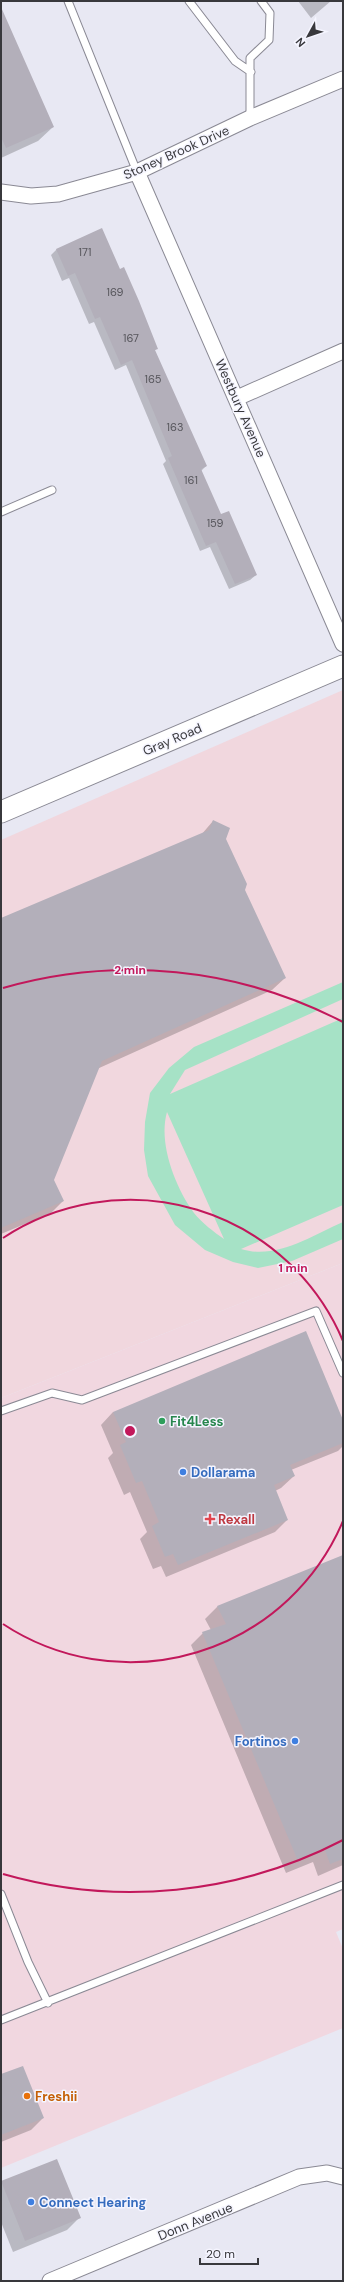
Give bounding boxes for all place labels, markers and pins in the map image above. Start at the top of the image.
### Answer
place label: Fit4Less [170,1413,224,1430]
marker: Fit4Less [157,1416,167,1426]
centre of rings [123,1424,137,1438]
place label: Dollarama [191,1464,255,1481]
marker: Dollarama [178,1467,188,1477]
place label: Rexall [218,1511,255,1528]
marker: Rexall [205,1514,215,1524]
place label: Fortinos [235,1733,287,1750]
marker: Fortinos [290,1736,300,1746]
place label: Freshii [35,2088,77,2105]
marker: Freshii [22,2091,32,2101]
place label: Connect Hearing [39,2194,147,2211]
marker: Connect Hearing [26,2197,36,2207]

